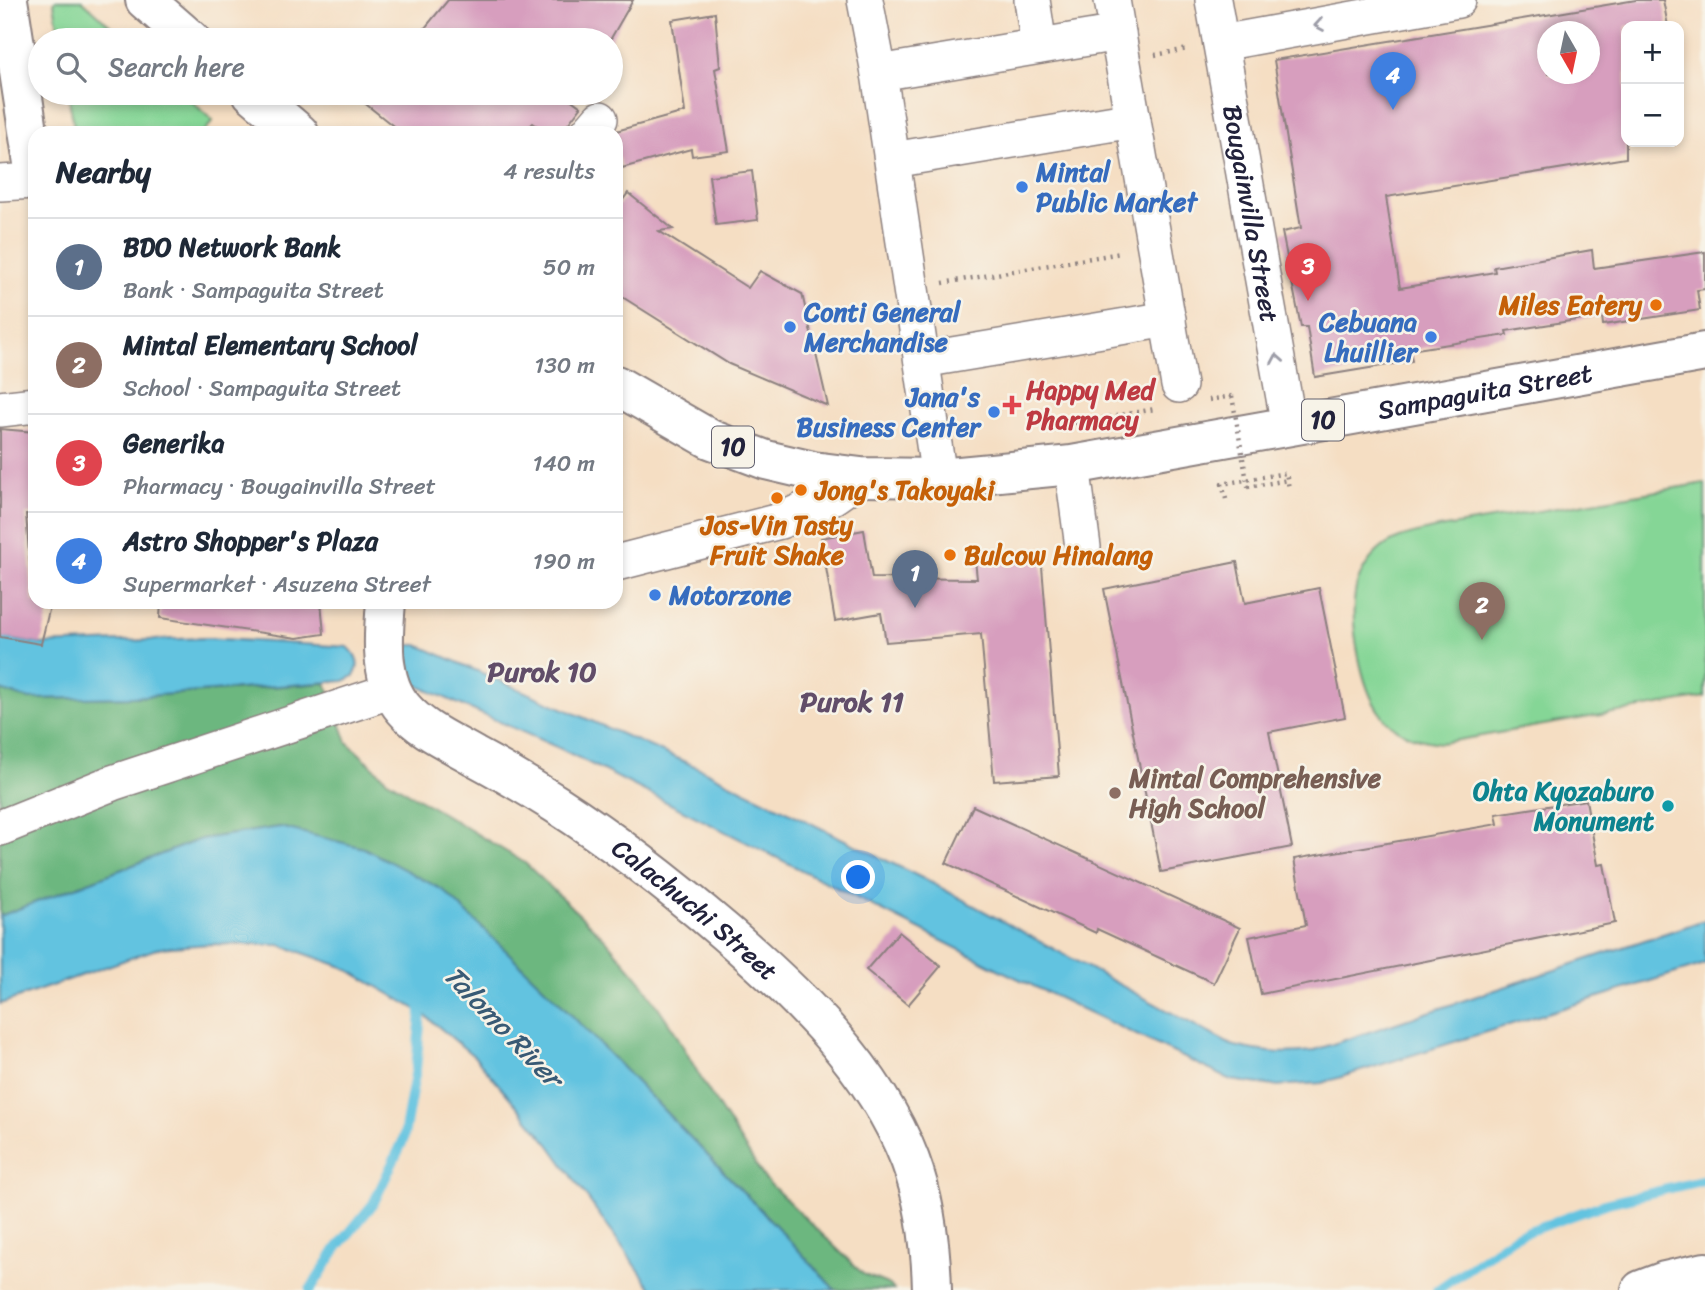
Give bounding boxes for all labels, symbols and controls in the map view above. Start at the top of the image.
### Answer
one-way arrow [1313,17,1325,32]
north arrow [1537,21,1600,84]
map controls [1621,21,1684,147]
button: + [1621,21,1684,84]
search box [28,28,623,105]
text: Search here [108,44,245,90]
icon: search [52,48,90,86]
pin: 4 [1370,52,1416,110]
button: − [1621,84,1684,147]
street label: Bougainvilla Street [1209,101,1293,326]
text: Nearby [56,145,151,199]
place label: Mintal Public Market [1035,149,1198,225]
text: 4 results [503,151,595,192]
marker: Mintal Public Market [1014,179,1030,195]
text: BDO Network Bank [123,224,341,270]
pin: 3 [1285,243,1331,301]
text: 1 [74,247,84,288]
text: 50 m [543,247,595,288]
text: Bank · Sampaguita Street [123,270,384,311]
place label: Miles Eatery [1498,282,1642,328]
place label: Conti General Merchandise [803,289,962,365]
marker: Miles Eatery [1648,297,1664,313]
place label: Cebuana Lhuillier [1318,299,1419,375]
marker: Conti General Merchandise [782,319,798,335]
text: Mintal Elementary School [123,322,418,368]
marker: Cebuana Lhuillier [1423,329,1439,345]
text: 2 [72,345,86,386]
text: 130 m [534,345,595,386]
street label: Sampaguita Street [1374,350,1596,433]
one-way arrow [1270,353,1285,365]
place label: Happy Med Pharmacy [1026,367,1157,443]
text: School · Sampaguita Street [123,368,401,409]
place label: Jana's Business Center [796,374,982,450]
marker: Happy Med Pharmacy [1004,397,1020,413]
road number: 10 [1302,400,1344,440]
marker: Jana's Business Center [986,404,1002,420]
text: Generika [123,420,225,466]
road number: 10 [712,426,754,467]
text: 3 [73,443,85,484]
text: 140 m [533,443,595,484]
text: Pharmacy · Bougainvilla Street [123,466,436,507]
place label: Jong's Takoyaki [813,467,996,513]
marker: Jong's Takoyaki [793,482,809,498]
marker: Jos-Vin Tasty Fruit Shake [769,490,785,506]
place label: Jos-Vin Tasty Fruit Shake [699,502,853,578]
text: Astro Shopper's Plaza [123,518,378,564]
place label: Bulcow Hinalang [964,532,1153,578]
text: 4 [72,541,86,582]
text: 190 m [533,541,595,582]
marker: Bulcow Hinalang [942,547,958,563]
pin: 1 [892,550,938,608]
text: Supermarket · Asuzena Street [123,564,431,605]
place label: Motorzone [668,572,792,618]
pin: 2 [1459,582,1505,640]
marker: Motorzone [647,587,663,603]
district label: Purok 10 [487,647,597,696]
district label: Purok 11 [800,677,904,726]
place label: Mintal Comprehensive High School [1128,755,1382,831]
place label: Ohta Kyozaburo Monument [1473,768,1655,844]
marker: Mintal Comprehensive High School [1107,785,1123,801]
marker: Ohta Kyozaburo Monument [1660,798,1676,814]
street label: Calachuchi Street [602,826,789,992]
your location [841,860,875,894]
water label: Talomo River [431,953,578,1103]

